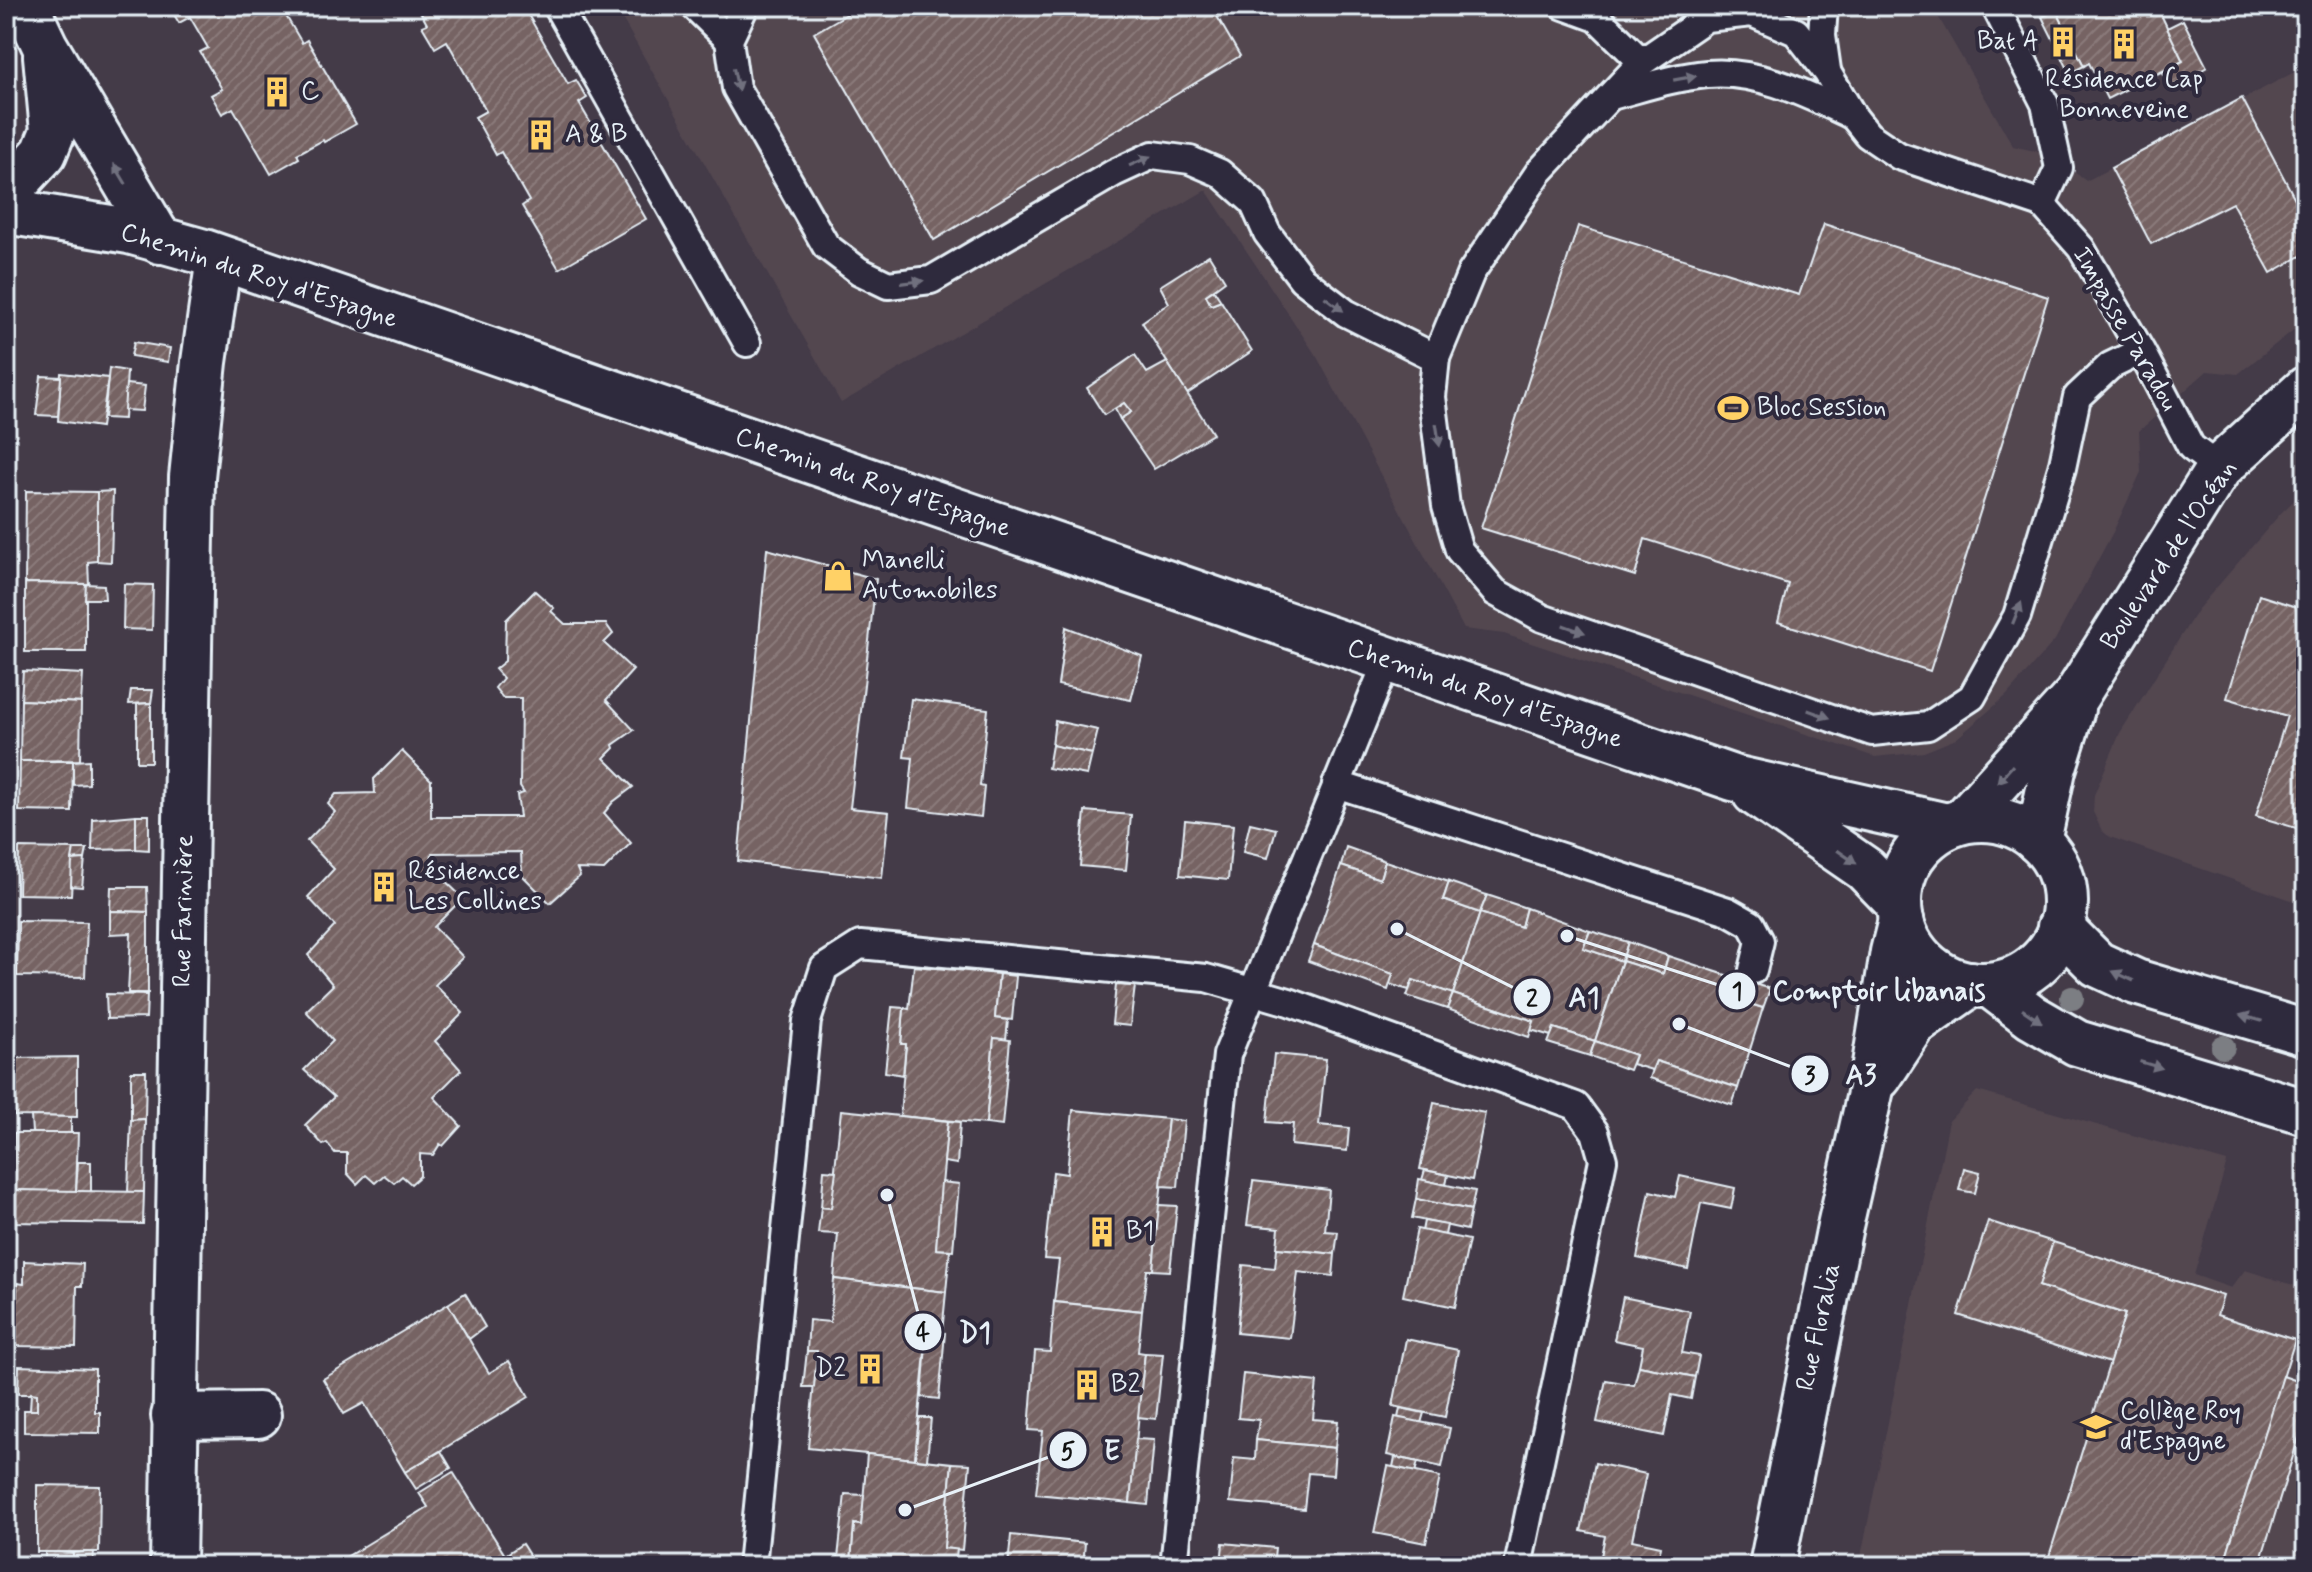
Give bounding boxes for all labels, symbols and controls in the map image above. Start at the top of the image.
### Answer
place label: Bat A [1977,25,2039,59]
building icon: Bat A [2046,25,2080,59]
building icon: Résidence Cap Bonneveine [2107,27,2141,61]
place label: Résidence Cap Bonneveine [2045,63,2203,127]
one-way arrow [730,67,742,92]
one-way arrow [1673,71,1698,83]
building icon: C [260,75,294,109]
place label: C [301,75,320,109]
building icon: A & B [524,118,558,152]
place label: A & B [565,118,627,152]
one-way arrow [1129,154,1152,168]
one-way arrow [113,163,127,185]
street label: Chemin du Roy d'Espagne [115,215,402,339]
street label: Impasse Paradou [2064,241,2186,417]
one-way arrow [900,276,925,289]
one-way arrow [1324,295,1344,311]
sports icon: Bloc Session [1716,391,1750,425]
place label: Bloc Session [1757,391,1886,425]
street label: Chemin du Roy d'Espagne [730,420,1015,548]
one-way arrow [1432,423,1445,448]
street label: Boulevard de l'Océan [2093,454,2245,656]
place label: Manelli Automobiles [862,544,998,608]
shop icon: Manelli Automobiles [821,559,855,593]
one-way arrow [2011,601,2024,625]
one-way arrow [1562,623,1586,635]
street label: Chemin du Roy d'Espagne [1342,631,1627,759]
one-way arrow [1808,708,1832,720]
one-way arrow [1997,765,2015,784]
street label: Rue Farinière [166,834,202,988]
one-way arrow [1837,849,1858,864]
place label: Résidence Les Collines [408,855,542,919]
building icon: Résidence Les Collines [367,870,401,904]
callout: Comptoir libanais [1717,965,2001,1017]
one-way arrow [2111,969,2134,983]
callout: A1 [1512,971,1615,1023]
text: Comptoir libanais [1773,974,1985,1011]
text: 1 [1732,977,1742,1008]
text: A1 [1569,981,1599,1018]
text: 2 [1526,984,1538,1015]
one-way arrow [2021,1008,2042,1023]
one-way arrow [2238,1011,2262,1024]
callout: A3 [1790,1048,1893,1100]
text: A3 [1846,1058,1877,1095]
one-way arrow [2140,1059,2164,1072]
text: 3 [1805,1061,1816,1092]
building icon: B1 [1085,1215,1119,1249]
place label: B1 [1126,1215,1154,1249]
street label: Rue Floralia [1789,1260,1849,1394]
callout: D1 [903,1306,1007,1358]
text: D1 [959,1316,991,1353]
text: 4 [916,1318,930,1349]
place label: D2 [815,1352,846,1386]
building icon: D2 [853,1352,887,1386]
building icon: B2 [1070,1368,1104,1402]
place label: B2 [1111,1368,1140,1402]
place label: Collège Roy d'Espagne [2120,1395,2241,1461]
school or university icon: Collège Roy d'Espagne [2079,1410,2113,1444]
callout: E [1048,1424,1136,1476]
text: E [1104,1434,1120,1471]
text: 5 [1061,1437,1075,1468]

